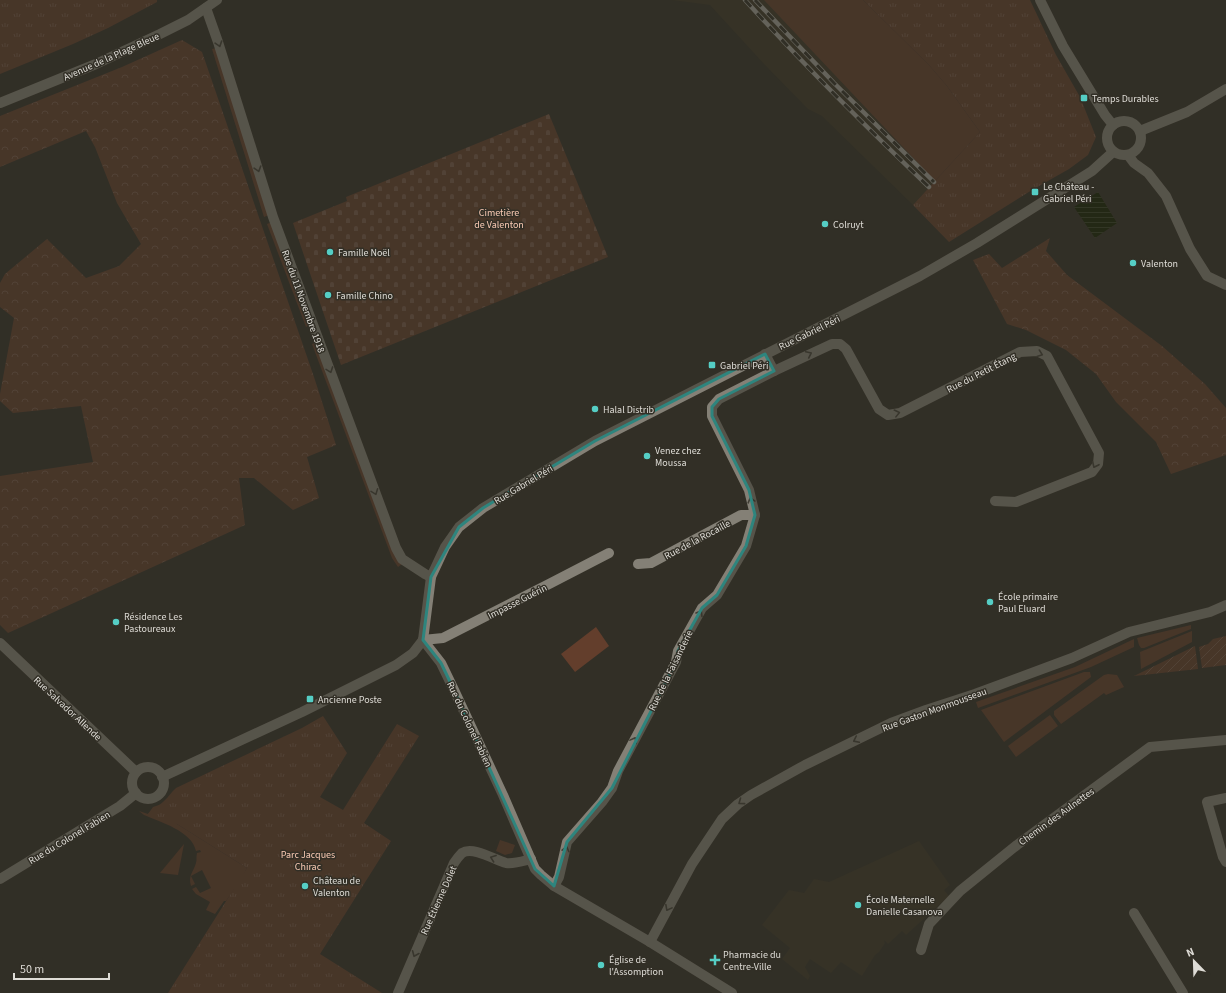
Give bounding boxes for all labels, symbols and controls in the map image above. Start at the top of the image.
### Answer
street label: Avenue de la Plage Bleue [61,29,162,84]
one-way arrow [214,41,223,48]
place label: Temps Durables [1092,92,1159,106]
marker: Temps Durables [1079,93,1089,103]
one-way arrow [253,165,262,172]
place label: Le Château - Gabriel Péri [1043,180,1094,206]
marker: Le Château - Gabriel Péri [1030,187,1040,197]
park label: Cimetière de Valenton [474,206,524,232]
place label: Colruyt [833,218,864,232]
marker: Colruyt [820,219,830,229]
place label: Famille Noël [338,246,390,260]
marker: Famille Noël [325,247,335,257]
street label: Rue du 11 Novembre 1918 [278,248,328,355]
place label: Valenton [1141,257,1178,271]
marker: Valenton [1128,258,1138,268]
place label: Famille Chino [336,289,393,303]
marker: Famille Chino [323,290,333,300]
street label: Rue Gabriel Péri [776,312,842,354]
street label: Rue du Petit Étang [944,349,1019,396]
one-way arrow [1037,349,1044,358]
one-way arrow [806,351,813,359]
place label: Gabriel Péri [720,359,769,373]
marker: Gabriel Péri [707,360,717,370]
one-way arrow [325,366,333,373]
place label: Halal Distrib [603,403,655,417]
marker: Halal Distrib [590,404,600,414]
one-way arrow [894,409,901,417]
place label: Venez chez Moussa [655,444,701,470]
marker: Venez chez Moussa [642,451,652,461]
one-way arrow [1092,461,1100,468]
street label: Rue Gabriel Péri [491,462,556,508]
one-way arrow [371,488,379,495]
one-way arrow [747,497,756,504]
street label: Rue de la Rocaille [662,516,733,563]
street label: Impasse Guérin [485,581,549,623]
place label: École primaire Paul Eluard [998,590,1058,616]
marker: École primaire Paul Eluard [985,597,995,607]
place label: Résidence Les Pastoureaux [124,610,182,636]
one-way arrow [695,610,702,617]
marker: Résidence Les Pastoureaux [111,617,121,627]
street label: Rue de la Faisanderie [645,628,697,713]
street label: Rue Salvador Allende [30,673,104,744]
street label: Rue du Colonel Fabien [443,679,495,770]
street label: Rue Gaston Monmousseau [880,684,989,735]
place label: Ancienne Poste [318,693,382,707]
marker: Ancienne Poste [305,694,315,704]
one-way arrow [852,735,860,743]
one-way arrow [630,737,637,745]
street label: Chemin des Aulnettes [1016,785,1097,849]
one-way arrow [739,797,746,804]
street label: Rue du Colonel Fabien [26,808,113,868]
one-way arrow [561,846,569,852]
park label: Parc Jacques Chirac [281,848,335,874]
one-way arrow [490,854,497,863]
street label: Rue Étienne Dolet [417,863,461,937]
place label: Château de Valenton [313,874,360,900]
marker: Château de Valenton [300,881,310,891]
place label: École Maternelle Danielle Casanova [866,893,942,919]
marker: École Maternelle Danielle Casanova [853,900,863,910]
one-way arrow [666,904,673,911]
north arrow [1174,941,1214,981]
text: N [1184,944,1197,961]
place label: Pharmacie du Centre-Ville [723,948,781,974]
one-way arrow [412,949,420,957]
place label: Église de l'Assomption [609,953,663,979]
scale bar [14,955,109,981]
marker: Pharmacie du Centre-Ville [710,955,720,965]
marker: Église de l'Assomption [596,960,606,970]
text: 50 m [20,961,44,978]

